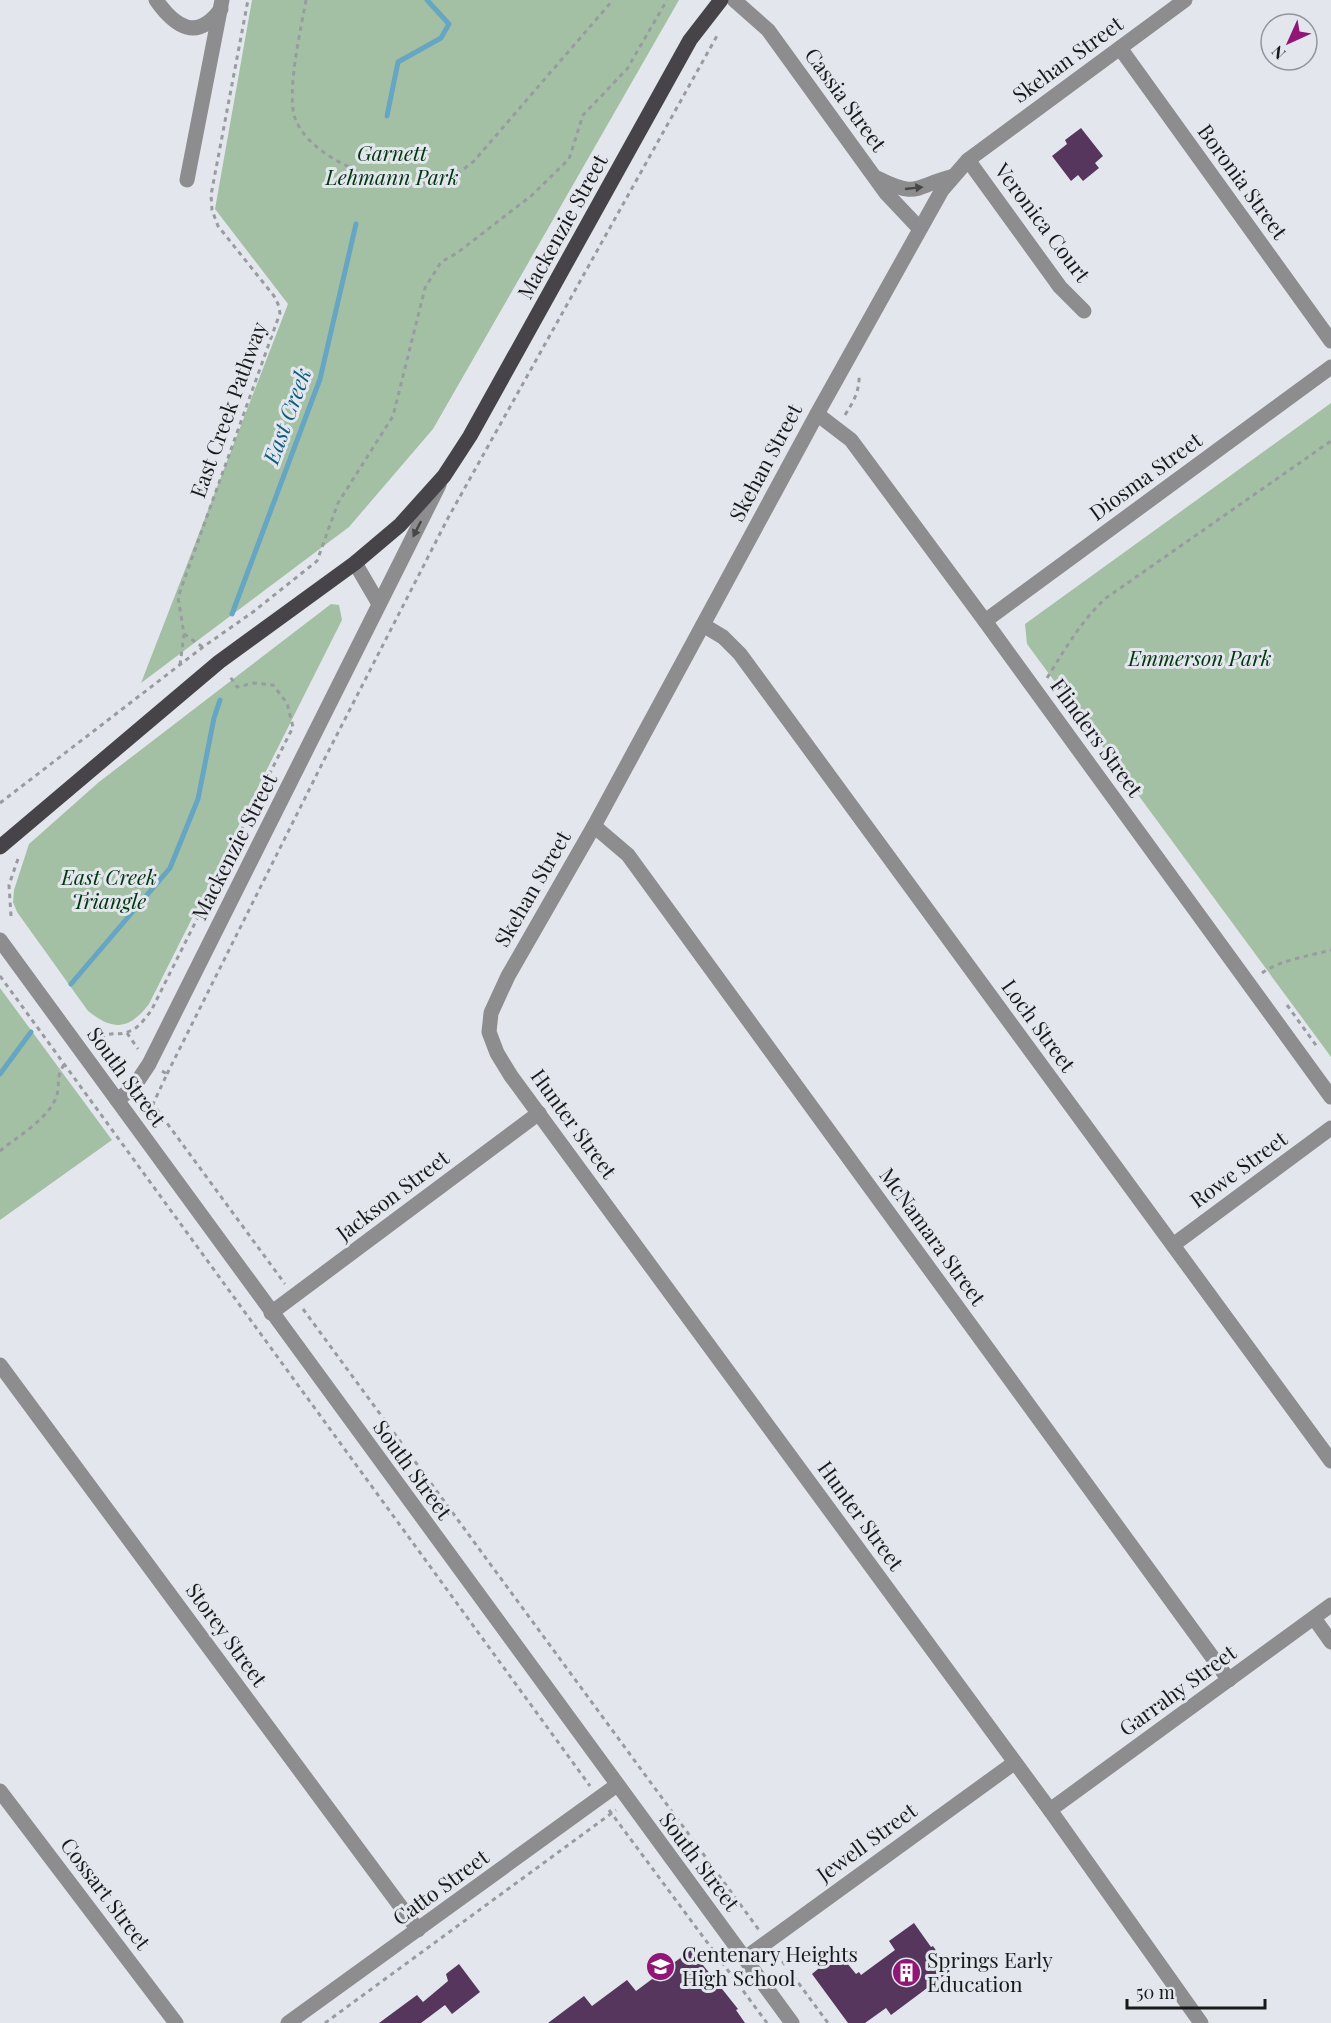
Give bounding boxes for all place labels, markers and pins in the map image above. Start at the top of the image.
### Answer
place label: Centenary Heights High School [682,1939,858,1991]
place label: Springs Early Education [927,1945,1053,1997]
school or university icon: Centenary Heights High School [645,1951,677,1983]
building icon: Springs Early Education [890,1957,922,1989]

